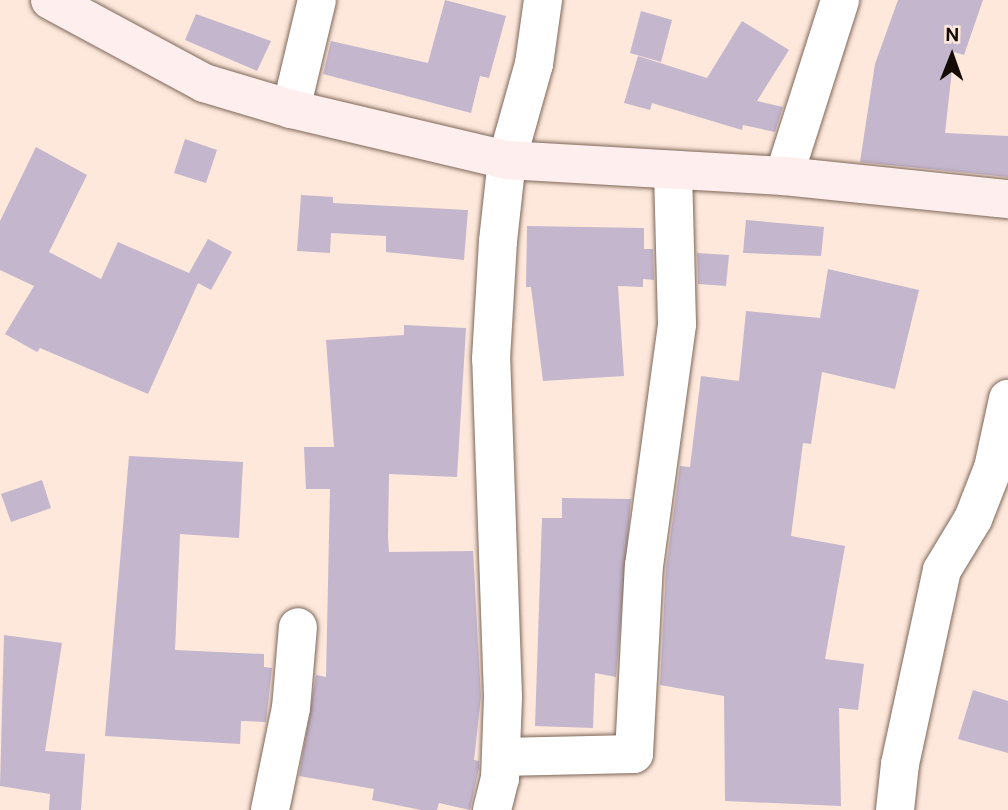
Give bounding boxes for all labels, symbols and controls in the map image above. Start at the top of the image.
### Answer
north arrow [917,21,987,91]
text: N [945,22,960,47]

